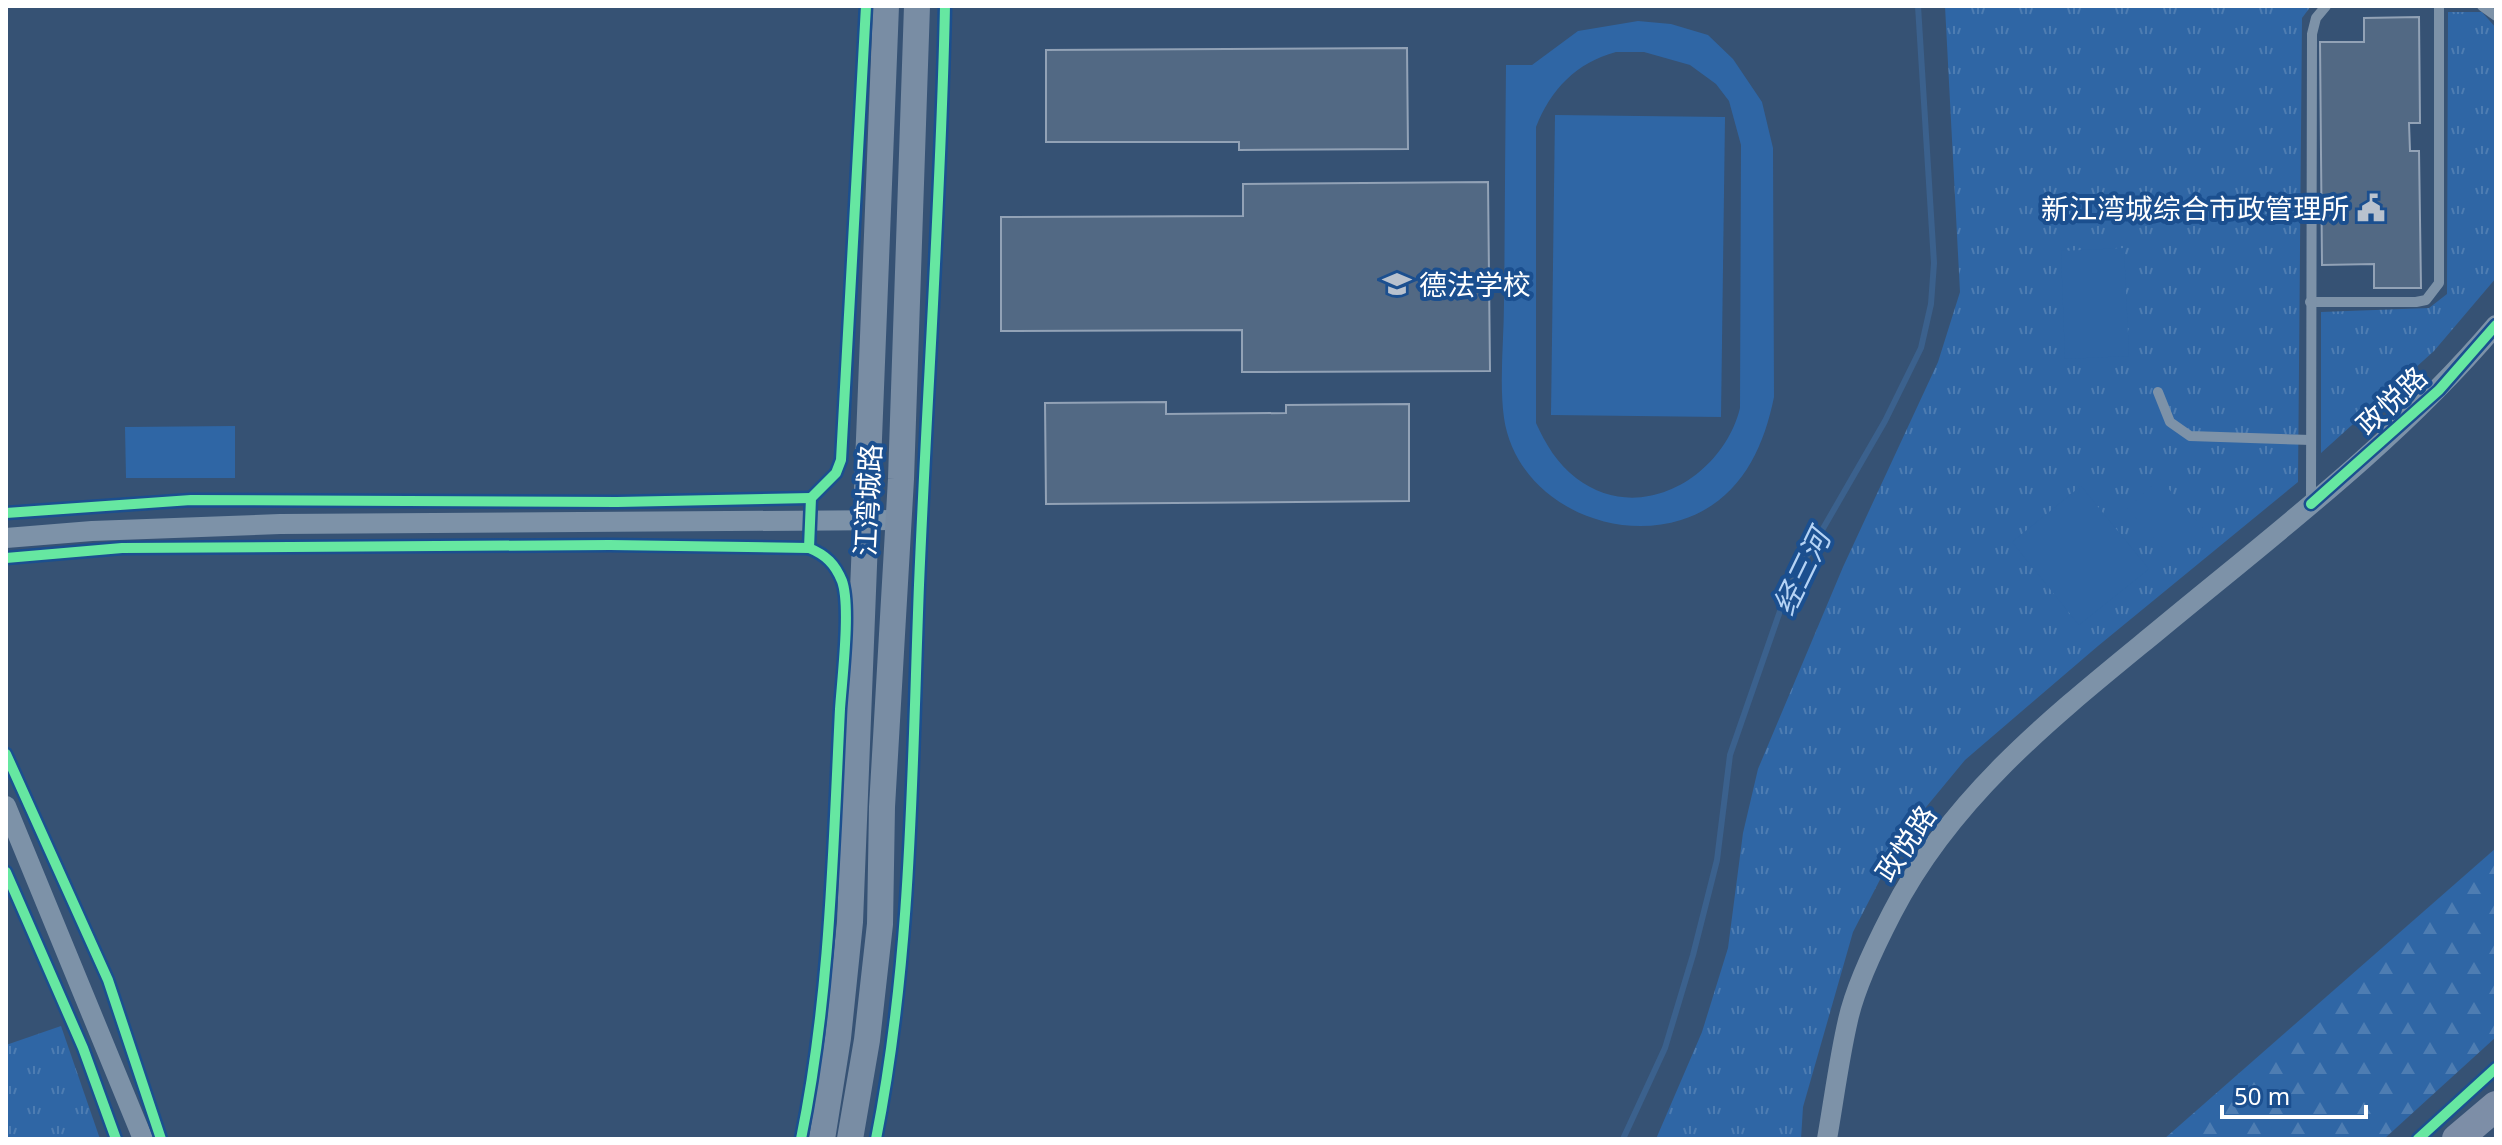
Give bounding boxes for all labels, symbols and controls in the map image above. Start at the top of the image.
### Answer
place label: 新江湾城综合市政管理所 [2041,189,2349,227]
public building icon: 新江湾城综合市政管理所 [2356,193,2386,223]
place label: 德法学校 [1419,265,1531,303]
school or university icon: 德法学校 [1382,269,1412,299]
street label: 政悦路 [2347,357,2435,443]
street label: 江湾城路 [845,443,889,557]
water label: 经三河 [1763,518,1841,621]
street label: 政悦路 [1866,798,1944,888]
scale bar [2222,1069,2366,1119]
text: 50 m [2234,1079,2290,1112]

